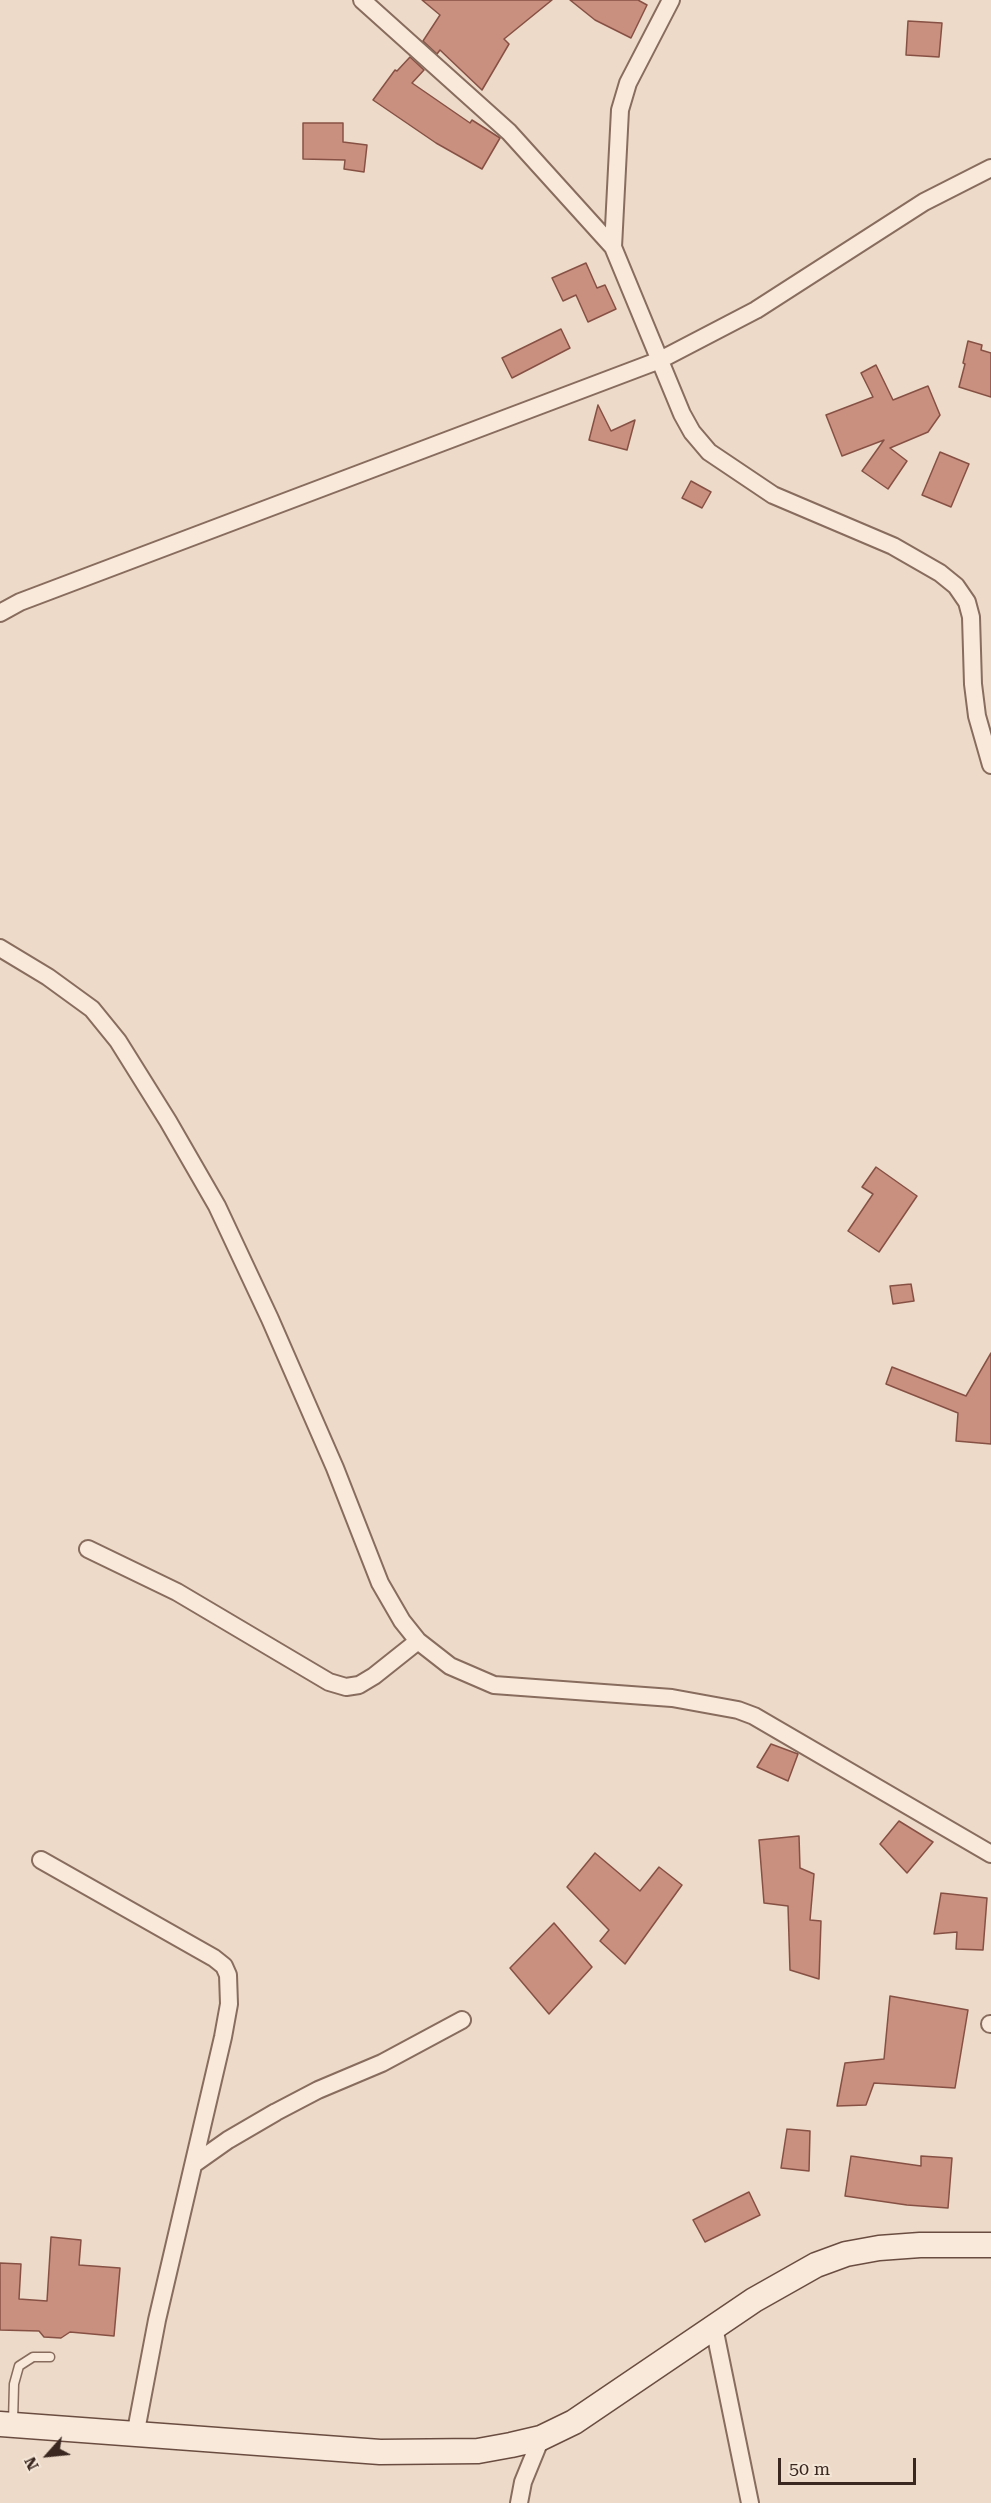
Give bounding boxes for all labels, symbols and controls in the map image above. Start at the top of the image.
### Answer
north arrow [18,2425,78,2485]
scale bar [781,2446,919,2484]
text: N [20,2454,43,2473]
text: 50 m [789,2458,830,2479]

